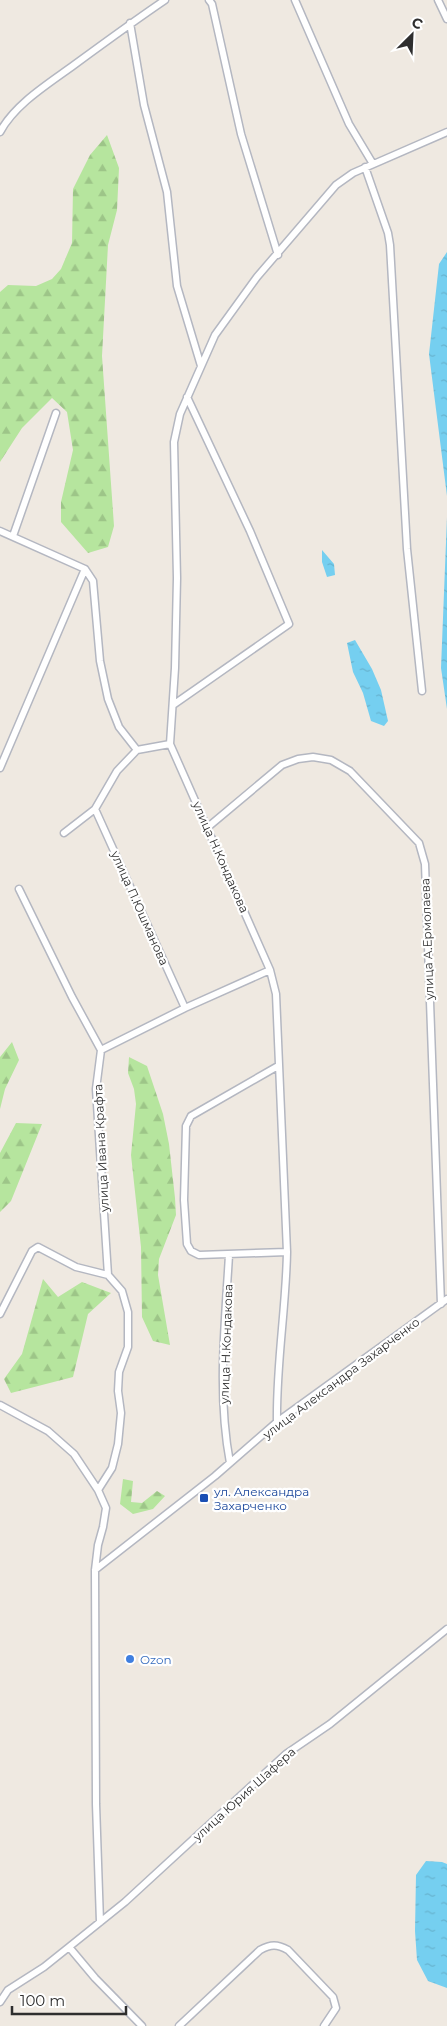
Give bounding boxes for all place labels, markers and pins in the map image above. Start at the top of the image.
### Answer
place label: ул. Александра Захарченко [213,1484,309,1513]
marker: ул. Александра Захарченко [198,1492,210,1504]
place label: Ozon [140,1652,172,1667]
marker: Ozon [124,1653,136,1665]

